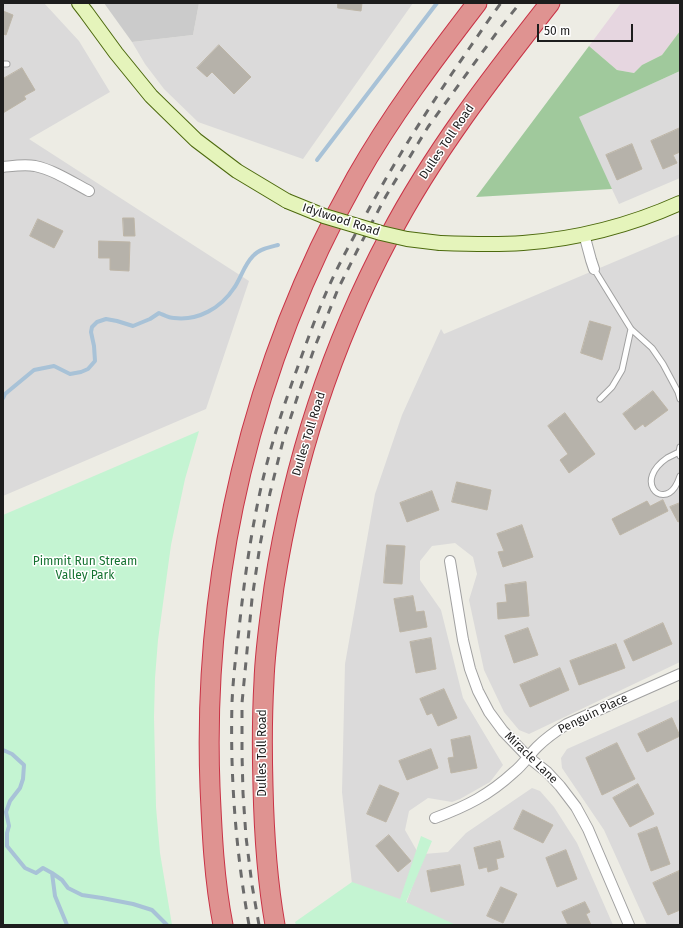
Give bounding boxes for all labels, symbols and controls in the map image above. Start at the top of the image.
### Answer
scale bar [539,16,635,42]
text: 50 m [544,24,570,38]
street label: Dulles Toll Road [417,102,477,182]
street label: Idylwood Road [300,201,382,239]
street label: Dulles Toll Road [289,390,329,478]
park label: Pimmit Run Stream Valley Park [33,555,137,583]
street label: Penguin Place [556,691,630,737]
street label: Dulles Toll Road [256,709,270,797]
street label: Miracle Lane [501,729,561,787]

